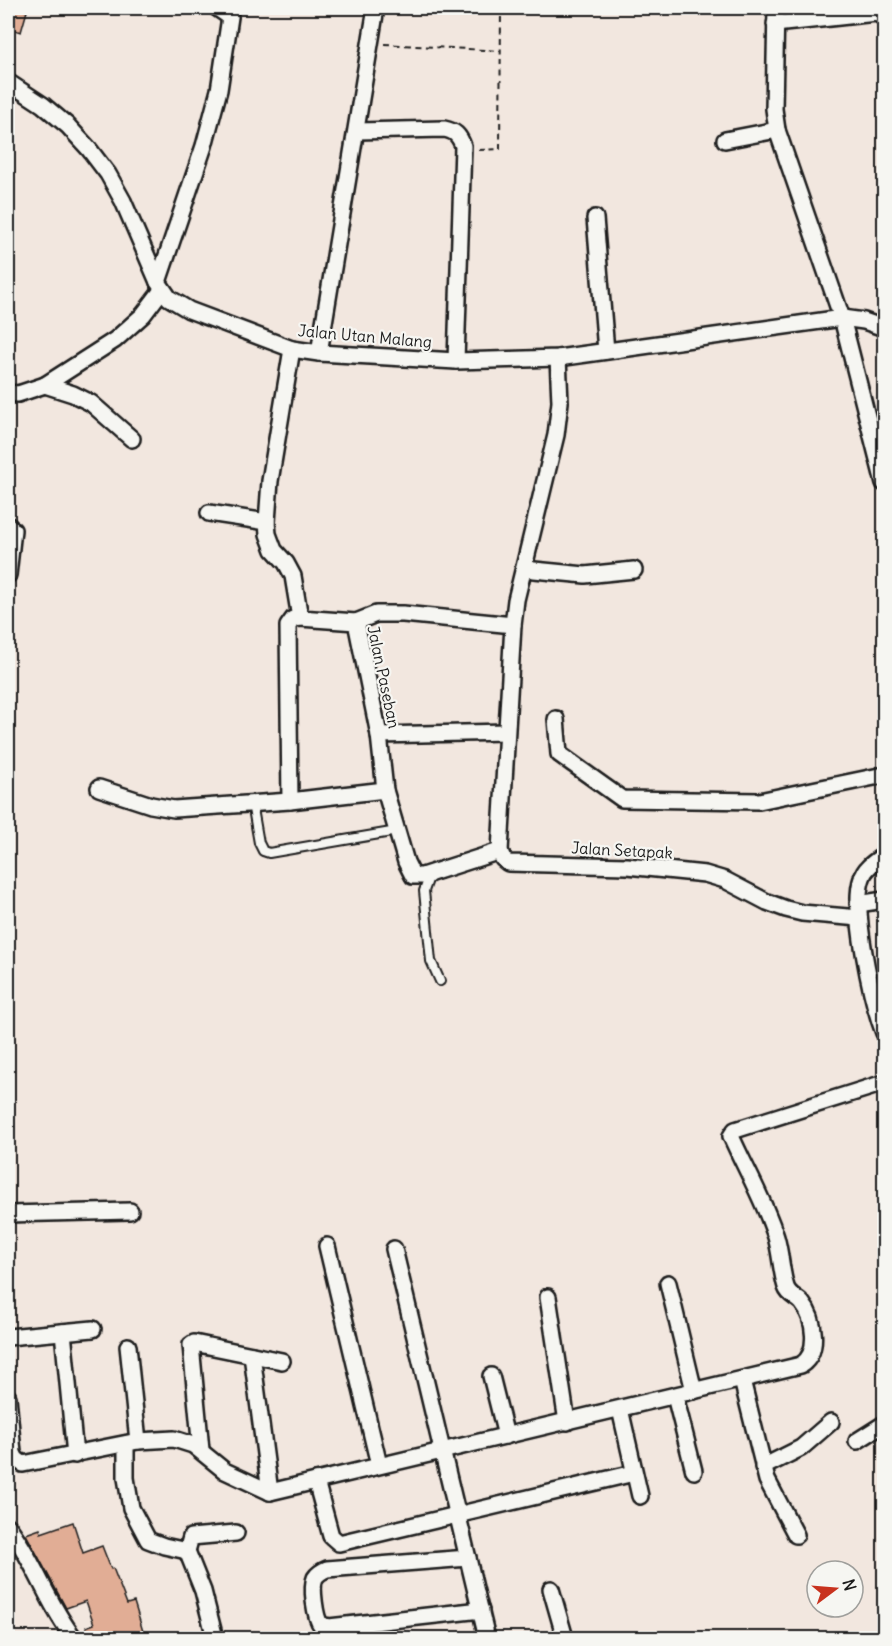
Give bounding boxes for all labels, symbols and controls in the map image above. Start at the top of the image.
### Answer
street label: Jalan Utan Malang [297,320,433,352]
street label: Jalan Paseban [363,624,405,730]
street label: Jalan Setapak [571,837,673,863]
north arrow [805,1559,865,1619]
text: N [838,1577,861,1593]

